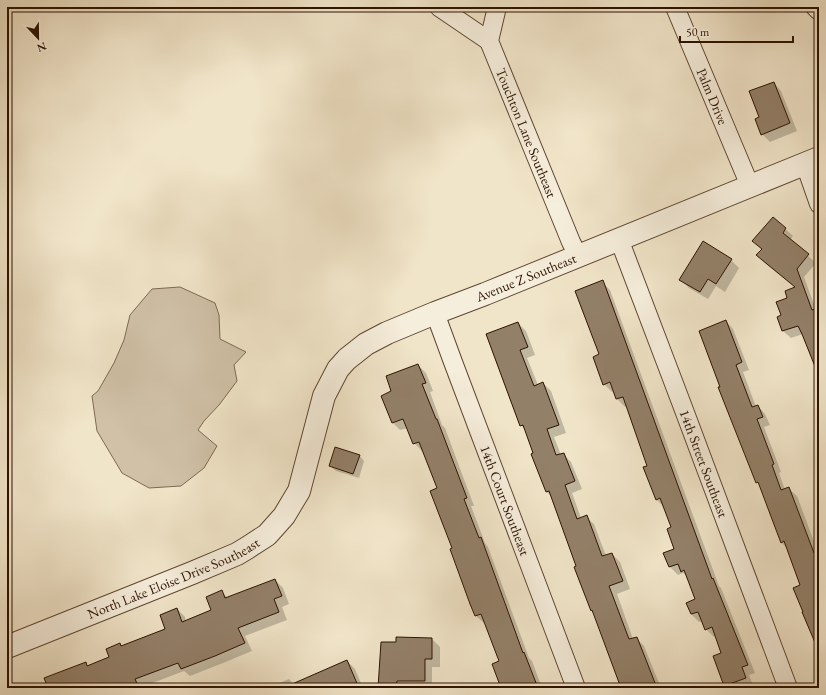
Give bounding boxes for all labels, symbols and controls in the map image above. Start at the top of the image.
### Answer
north arrow [18,18,58,58]
scale bar [680,18,793,44]
text: 50 m [686,24,710,40]
text: N [35,39,48,55]
street label: Touchton Lane Southeast [492,65,561,201]
street label: Palm Drive [693,65,733,128]
street label: Avenue Z Southeast [472,249,579,306]
street label: 14th Street Southeast [676,407,733,521]
street label: 14th Court Southeast [476,443,534,559]
street label: North Lake Eloise Drive Southeast [85,533,263,623]

